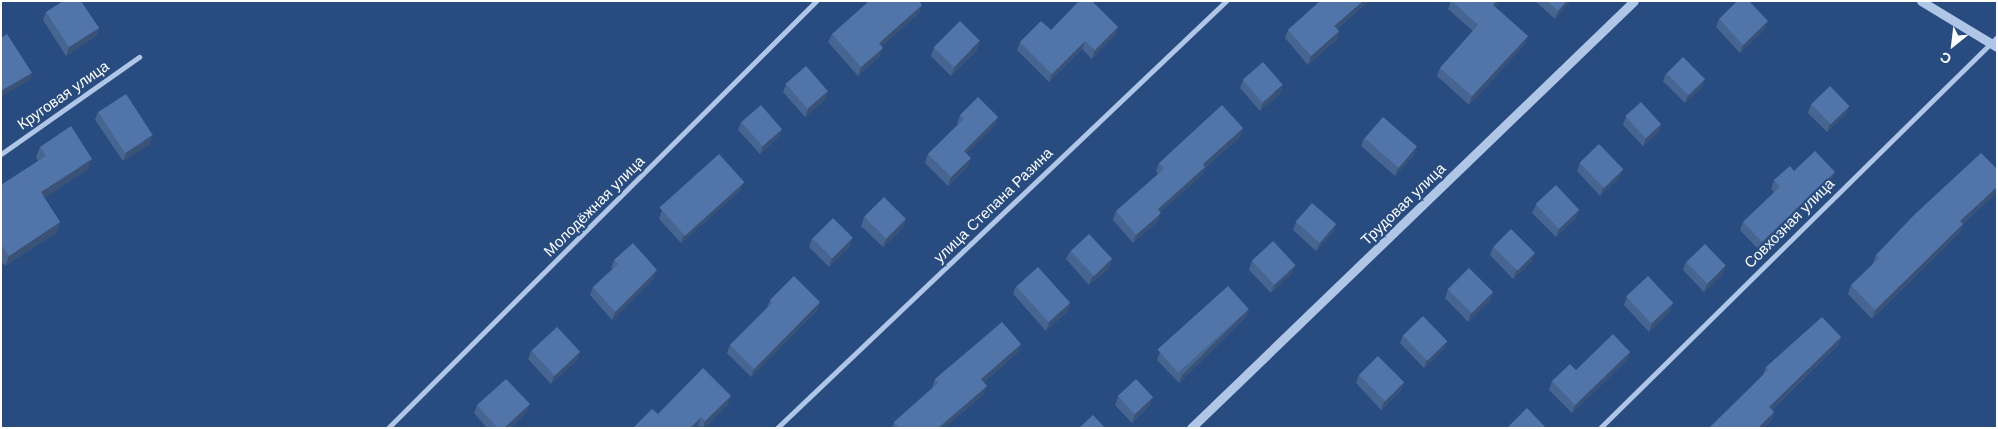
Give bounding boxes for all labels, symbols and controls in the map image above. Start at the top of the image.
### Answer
north arrow [1928,20,1978,70]
text: С [1937,49,1954,68]
street label: Круговая улица [14,57,112,133]
street label: улица Степана Разина [930,144,1056,266]
street label: Молодёжная улица [540,152,648,260]
street label: Трудовая улица [1357,159,1449,249]
street label: Совхозная улица [1740,174,1838,272]

